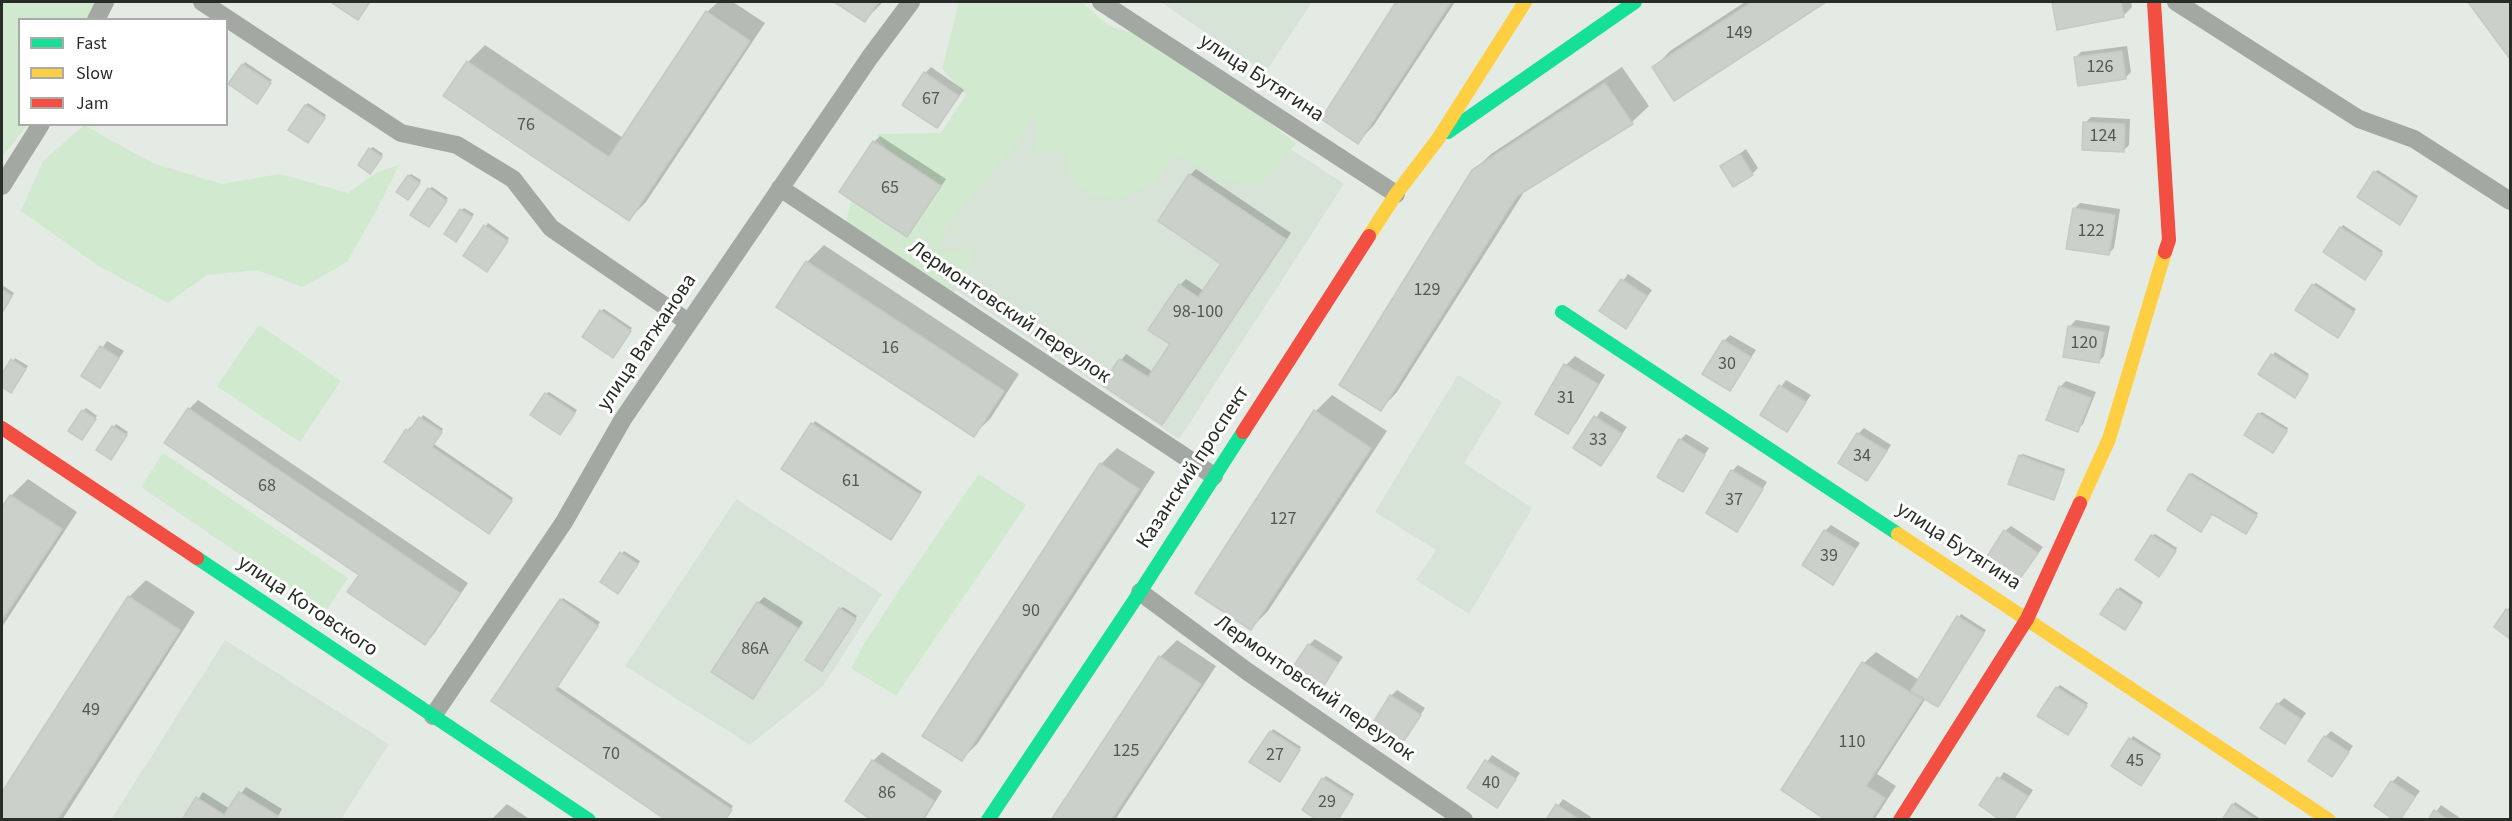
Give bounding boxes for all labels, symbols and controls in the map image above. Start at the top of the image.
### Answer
legend [18,18,228,126]
house number: 149 [1726,23,1752,45]
street label: улица Бутягина [1194,29,1328,129]
text: Fast [76,31,107,56]
house number: 126 [2087,57,2113,79]
text: Slow [76,61,113,86]
house number: 67 [922,89,940,111]
text: Jam [76,91,109,116]
house number: 76 [517,115,535,137]
house number: 124 [2090,126,2116,148]
house number: 65 [881,178,899,200]
house number: 122 [2078,221,2104,243]
street label: Лермонтовский переулок [903,236,1115,390]
street label: улица Вагжанова [593,270,703,416]
house number: 129 [1414,280,1440,302]
house number: 98-100 [1173,302,1223,324]
house number: 120 [2071,333,2097,355]
house number: 16 [881,338,899,360]
house number: 30 [1718,354,1736,376]
street label: Казанский проспект [1132,382,1256,554]
house number: 31 [1557,388,1575,410]
house number: 33 [1589,430,1607,452]
house number: 34 [1853,446,1871,468]
house number: 61 [842,471,860,493]
house number: 68 [258,476,276,498]
house number: 37 [1725,490,1743,512]
street label: улица Бутягина [1891,497,2025,597]
house number: 127 [1270,509,1296,531]
house number: 39 [1820,546,1838,568]
street label: улица Котовского [232,551,382,663]
house number: 90 [1022,601,1040,623]
street label: Лермонтовский переулок [1209,610,1419,768]
house number: 86А [741,639,769,661]
house number: 49 [82,700,100,722]
house number: 110 [1839,732,1865,754]
house number: 125 [1113,741,1139,763]
house number: 70 [602,744,620,766]
house number: 27 [1266,745,1284,767]
house number: 45 [2126,751,2144,773]
house number: 40 [1482,773,1500,795]
house number: 86 [878,783,896,805]
house number: 29 [1318,792,1336,814]

